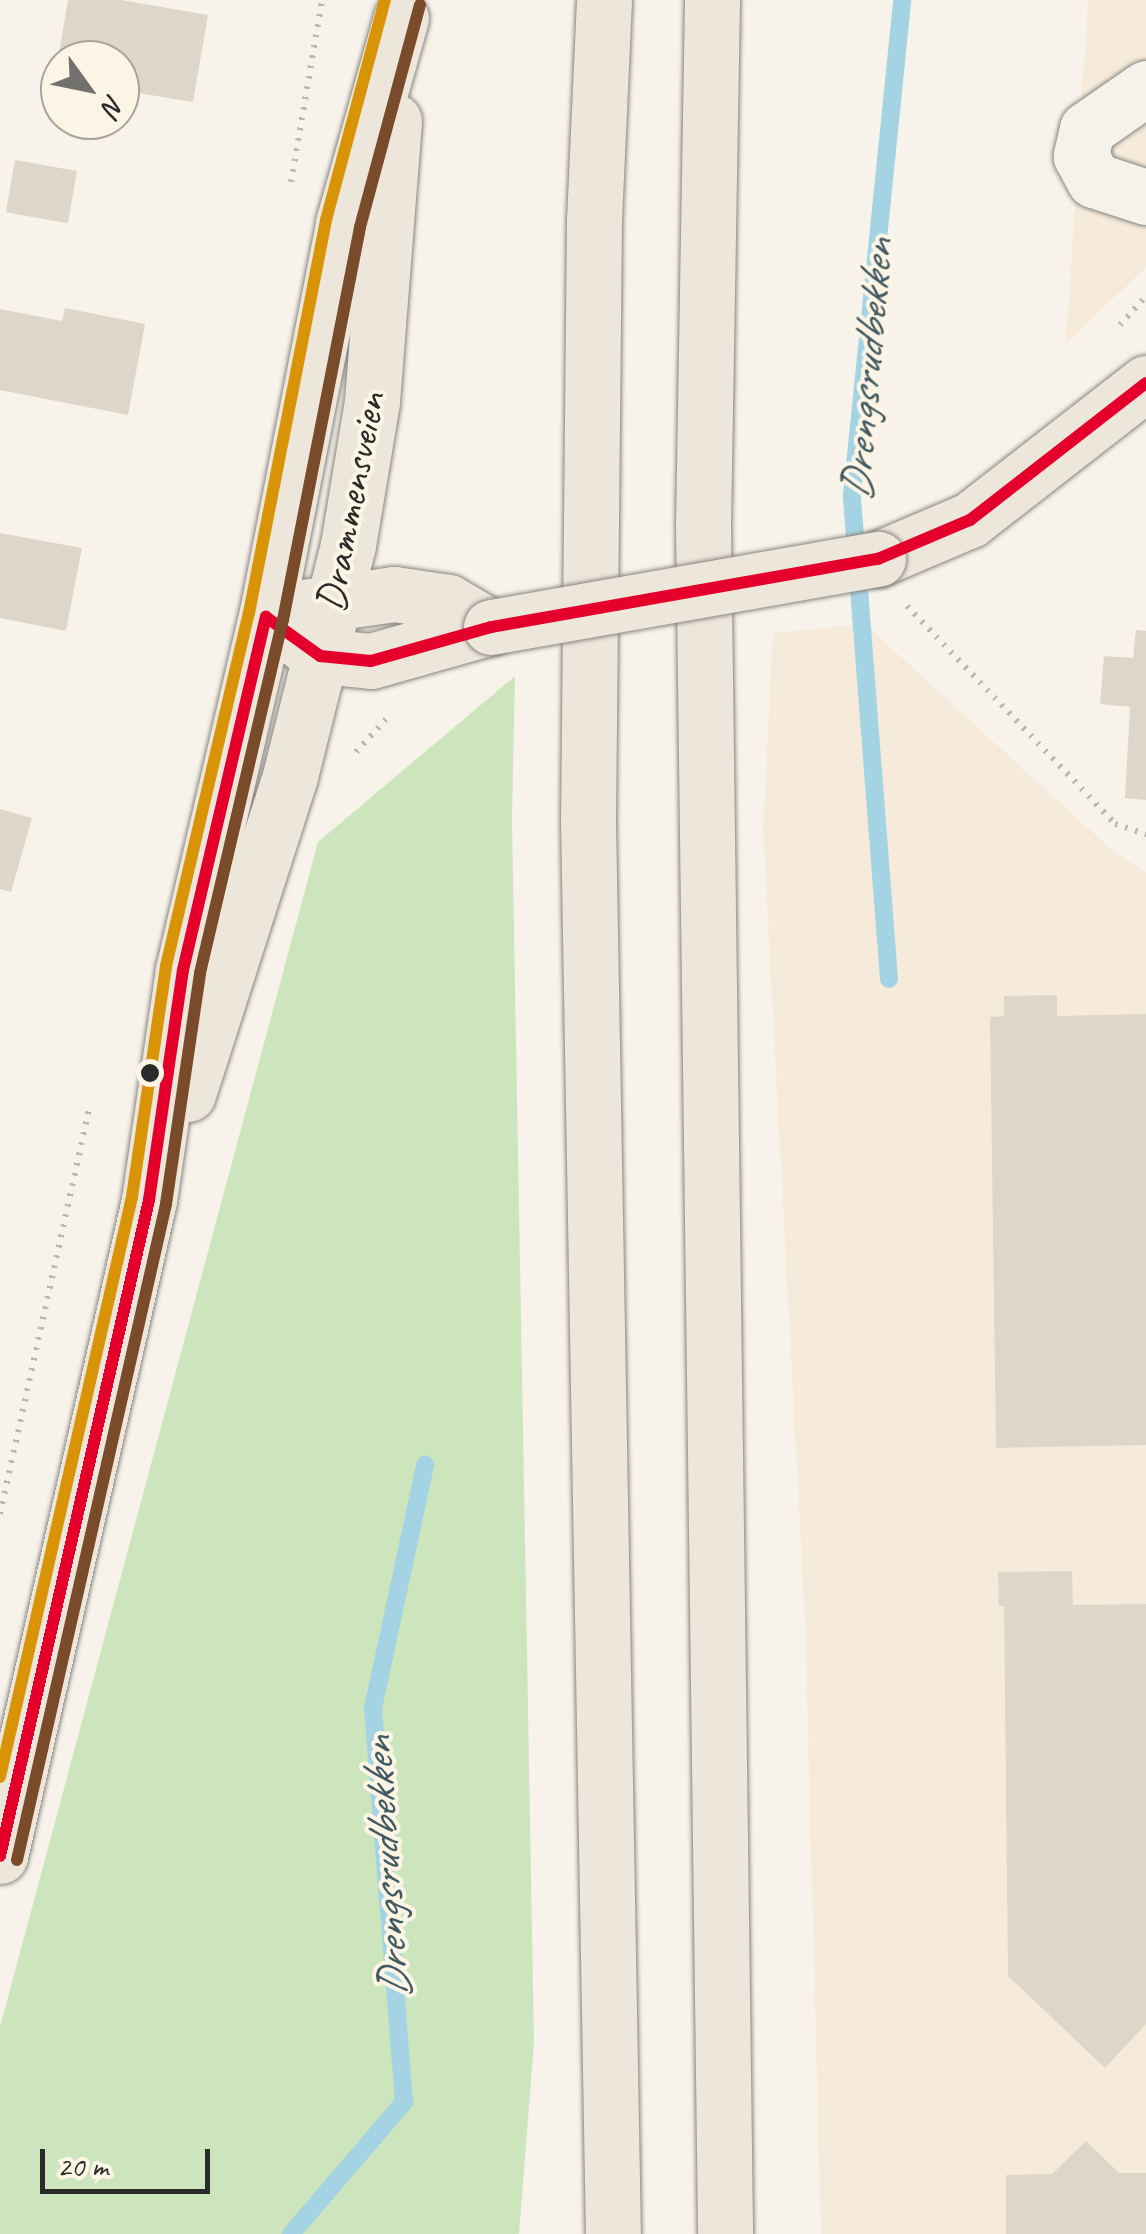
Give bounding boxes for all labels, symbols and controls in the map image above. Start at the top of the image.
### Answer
north arrow [40,40,140,140]
text: N [95,89,133,122]
water label: Drengsrudbekken [829,237,905,503]
street label: Drammensveien [305,388,397,616]
unlabelled marker [140,1063,160,1083]
water label: Drengsrudbekken [350,1736,422,2000]
scale bar [45,2129,215,2191]
text: 20 m [57,2147,108,2185]

